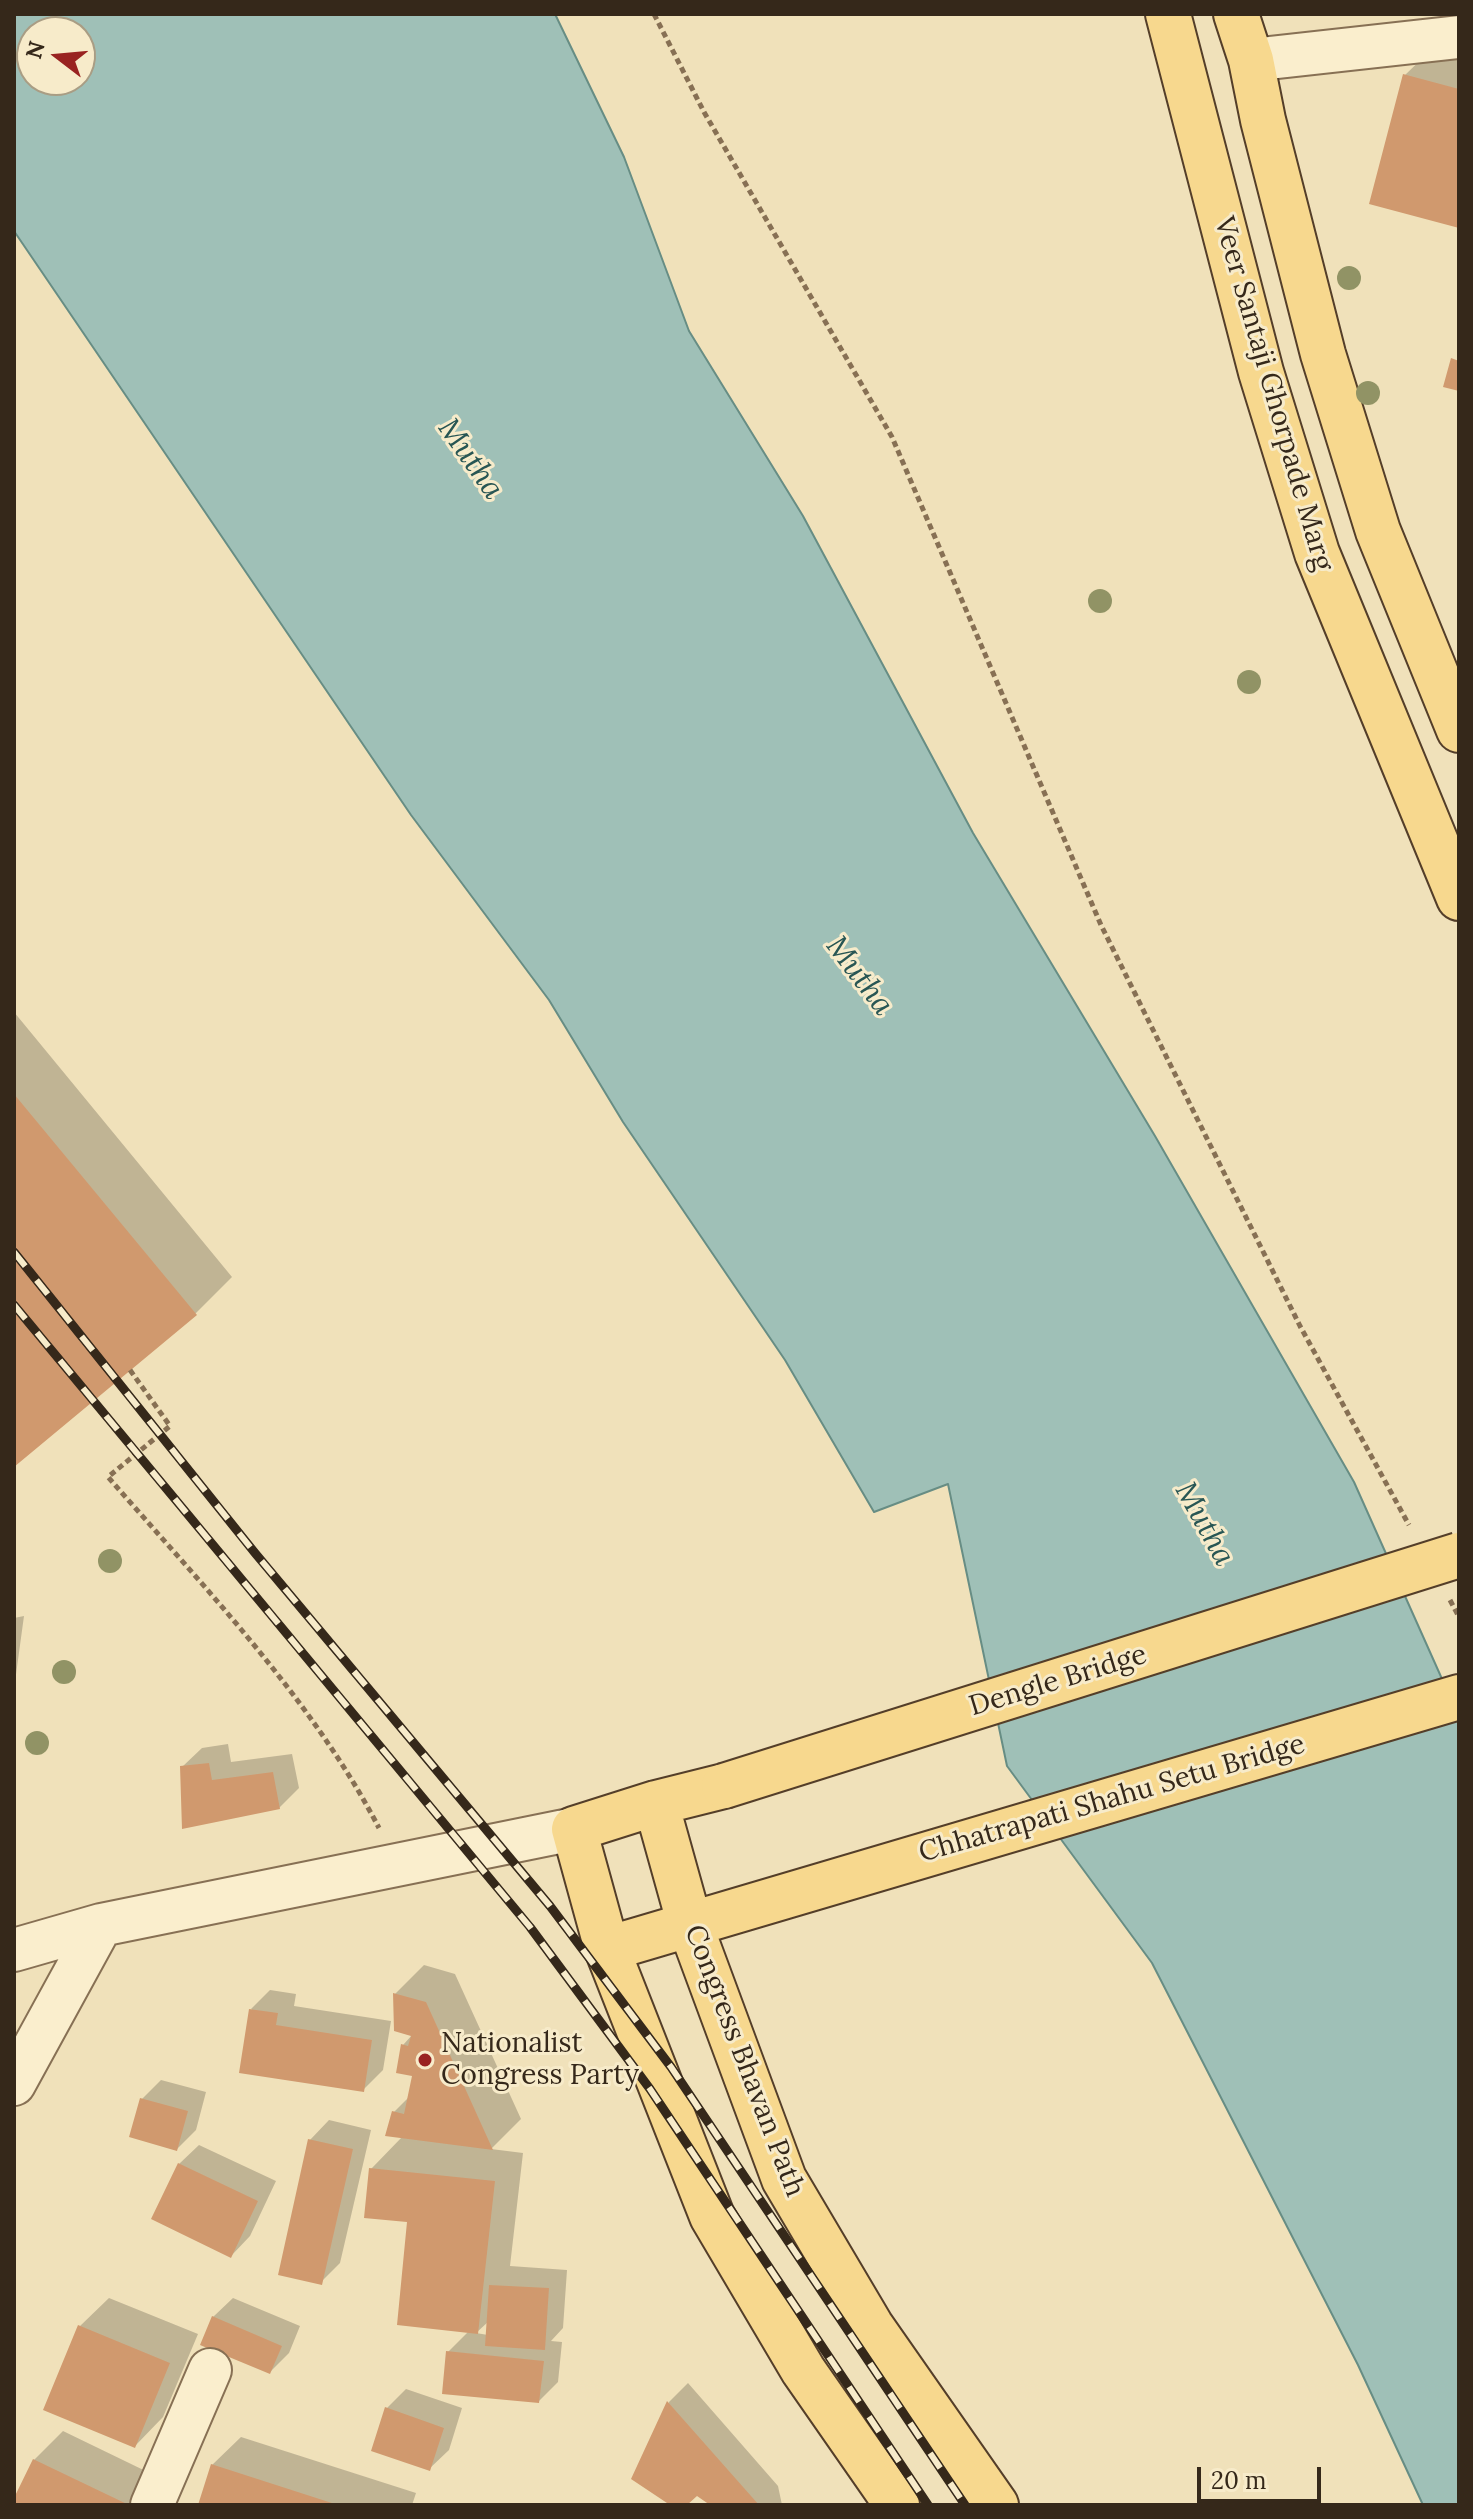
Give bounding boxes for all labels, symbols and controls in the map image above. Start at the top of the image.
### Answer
north arrow [16,16,96,96]
text: N [19,38,51,62]
street label: Veer Santaji Ghorpade Marg [1206,213,1340,575]
water label: Mutha [430,412,510,506]
water label: Mutha [818,929,900,1023]
water label: Mutha [1167,1476,1241,1572]
street label: Dengle Bridge [965,1638,1151,1724]
street label: Chhatrapati Shahu Setu Bridge [915,1728,1309,1870]
street label: Congress Bhavan Path [677,1920,811,2202]
place label: Nationalist Congress Party [441,2027,639,2093]
marker: Nationalist Congress Party [416,2051,434,2069]
scale bar [1201,2451,1325,2501]
text: 20 m [1211,2465,1267,2496]

